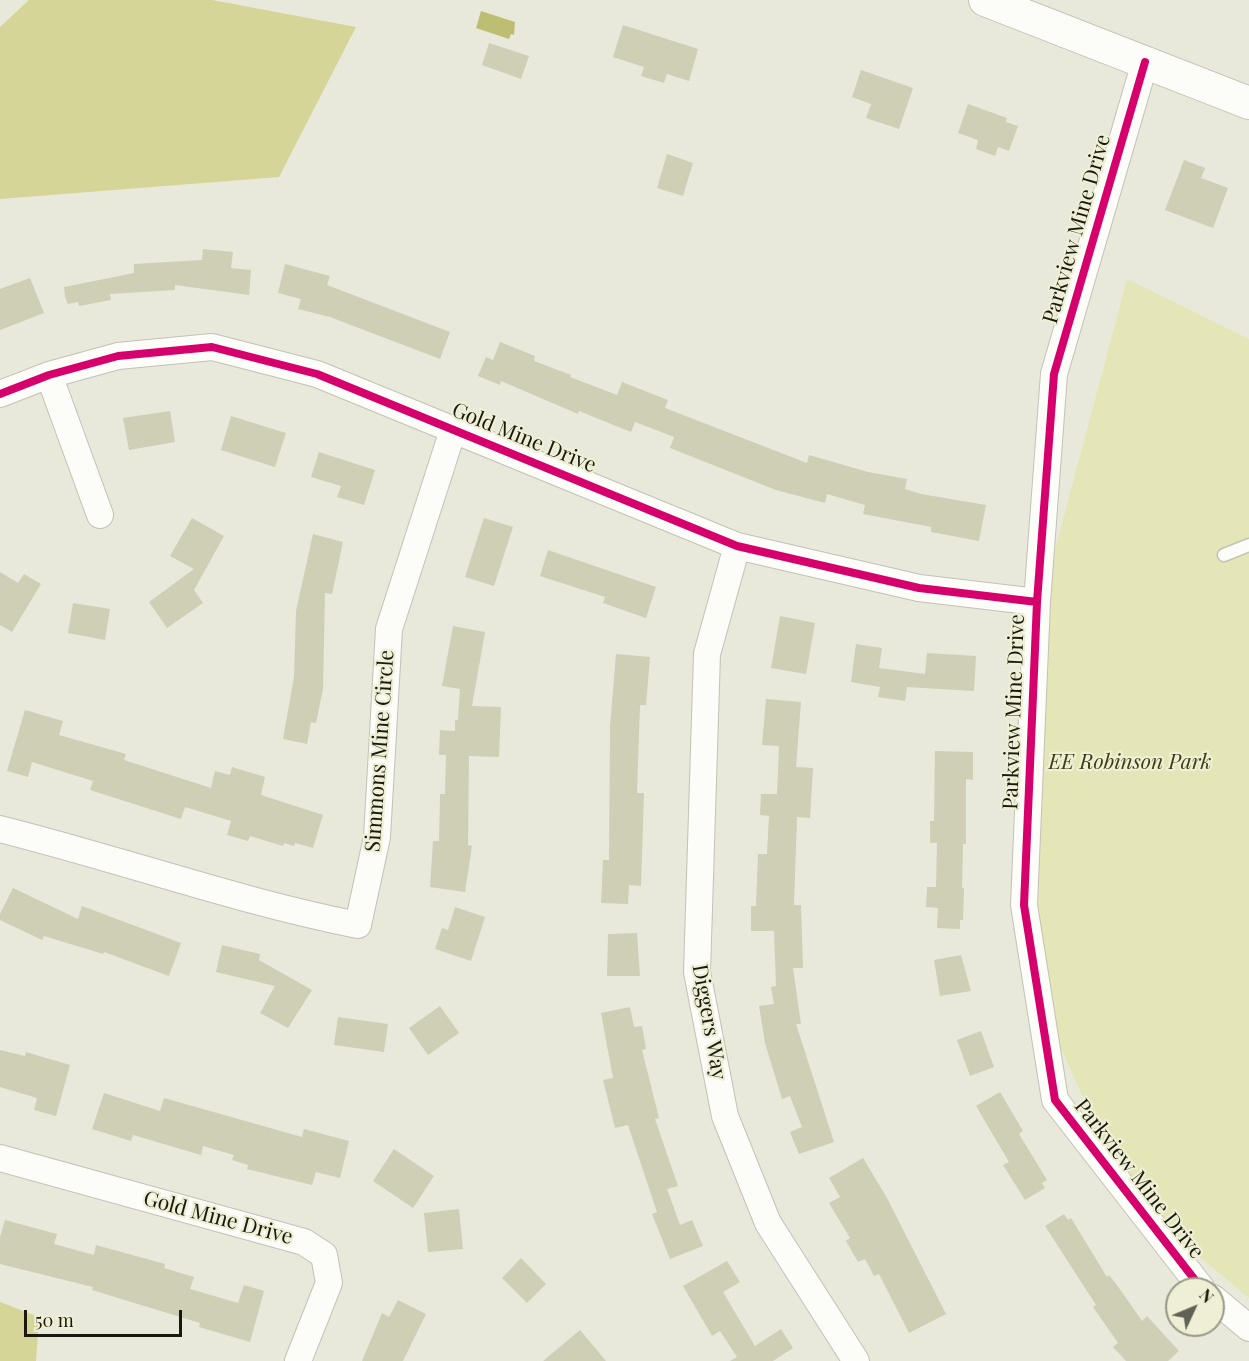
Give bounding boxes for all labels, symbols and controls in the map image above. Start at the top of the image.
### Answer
street label: Parkview Mine Drive [1038,131,1116,327]
street label: Gold Mine Drive [448,398,600,478]
street label: Parkview Mine Drive [998,614,1030,810]
street label: Simmons Mine Circle [360,649,400,853]
park label: EE Robinson Park [1049,749,1211,775]
street label: Diggers Way [686,962,732,1082]
street label: Parkview Mine Drive [1069,1094,1209,1264]
street label: Gold Mine Drive [141,1186,295,1250]
north arrow [1165,1277,1225,1337]
text: N [1195,1284,1218,1307]
scale bar [27,1298,184,1336]
text: 50 m [35,1308,74,1332]

